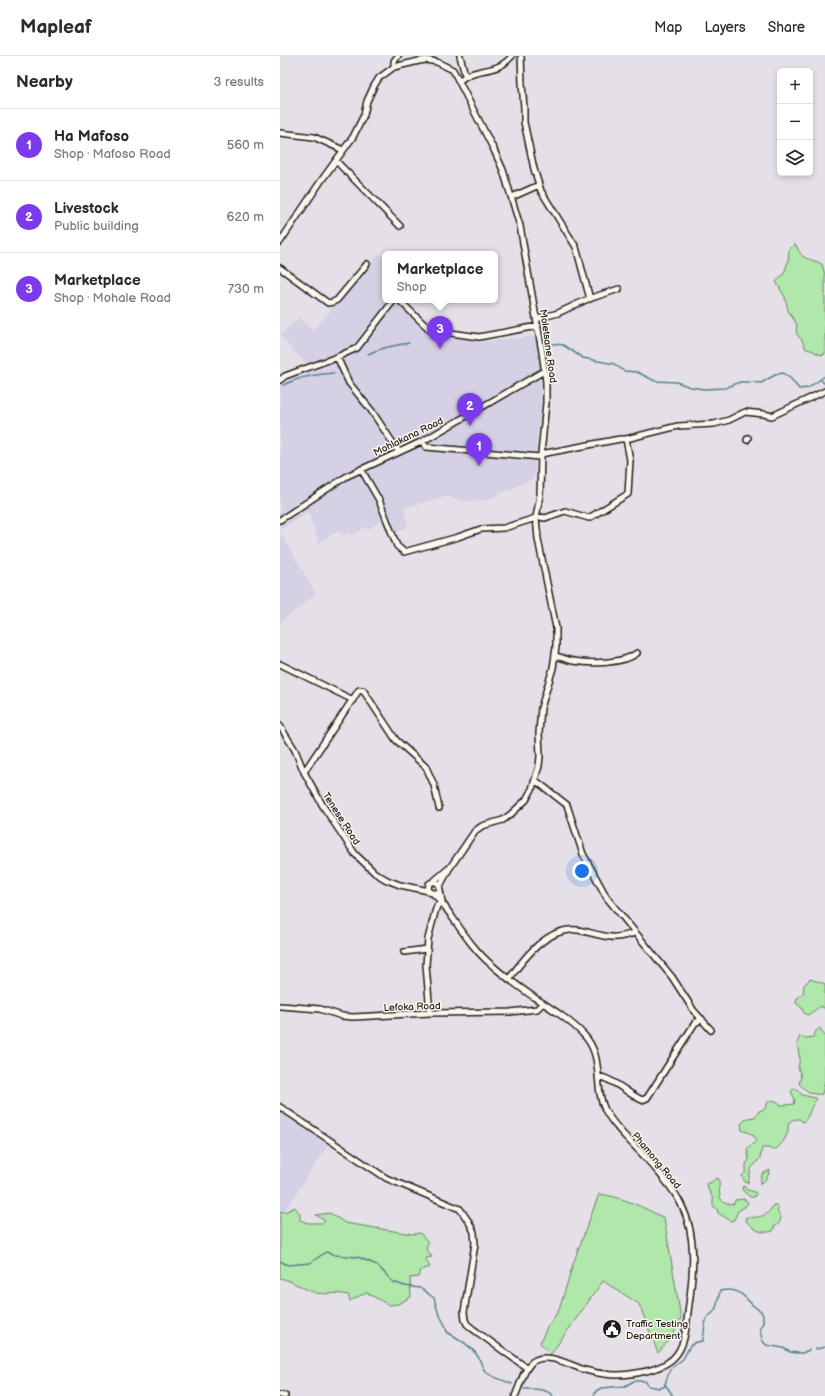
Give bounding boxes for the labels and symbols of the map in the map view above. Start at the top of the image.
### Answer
street label: Moletsane Road [537,308,559,384]
pin: 3 [427,316,453,349]
pin: 2 [457,393,483,426]
street label: Mohlakana Road [372,415,446,459]
pin: 1 [466,433,492,466]
street label: Tenese Road [320,790,363,847]
your location [572,861,592,881]
street label: Lefoka Road [383,1000,441,1014]
street label: Phamong Road [629,1130,683,1191]
public building icon: Traffic Testing Department [601,1318,623,1340]
place label: Traffic Testing Department [626,1318,688,1342]

